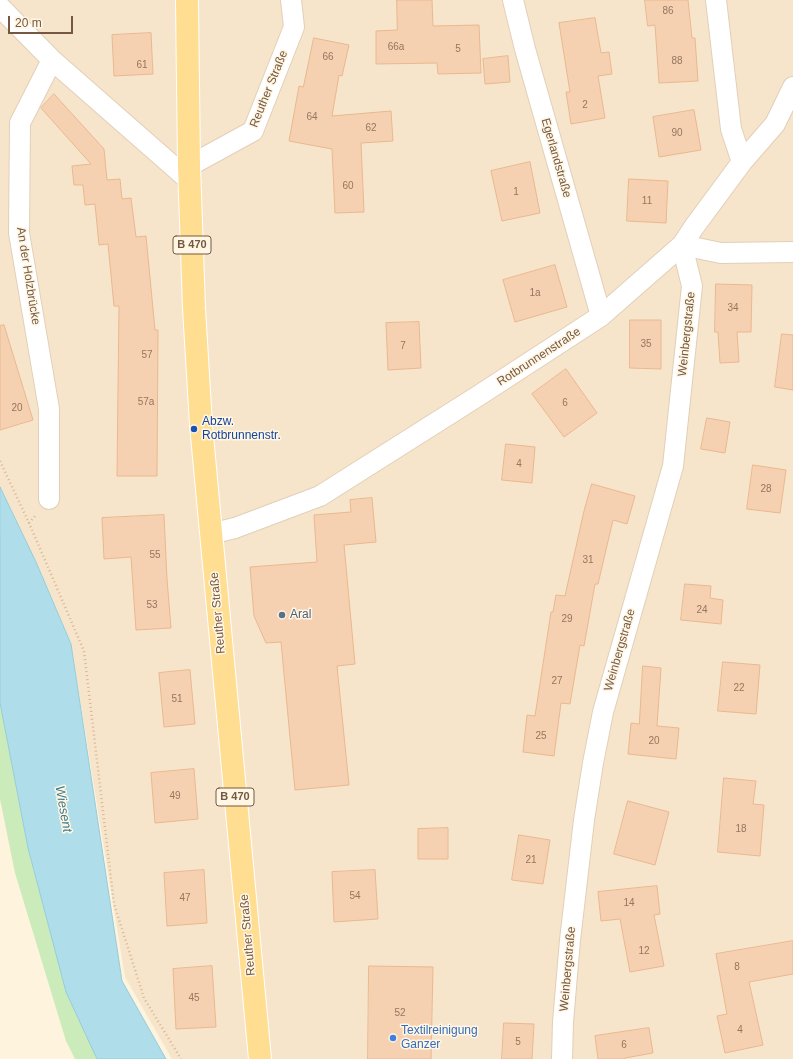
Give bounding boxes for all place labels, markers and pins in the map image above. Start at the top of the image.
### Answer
place label: Abzw. Rotbrunnenstr. [202,415,281,443]
marker: Abzw. Rotbrunnenstr. [189,424,199,434]
place label: Aral [290,608,311,622]
marker: Aral [277,610,287,620]
place label: Textilreinigung Ganzer [401,1024,478,1052]
marker: Textilreinigung Ganzer [388,1033,398,1043]

